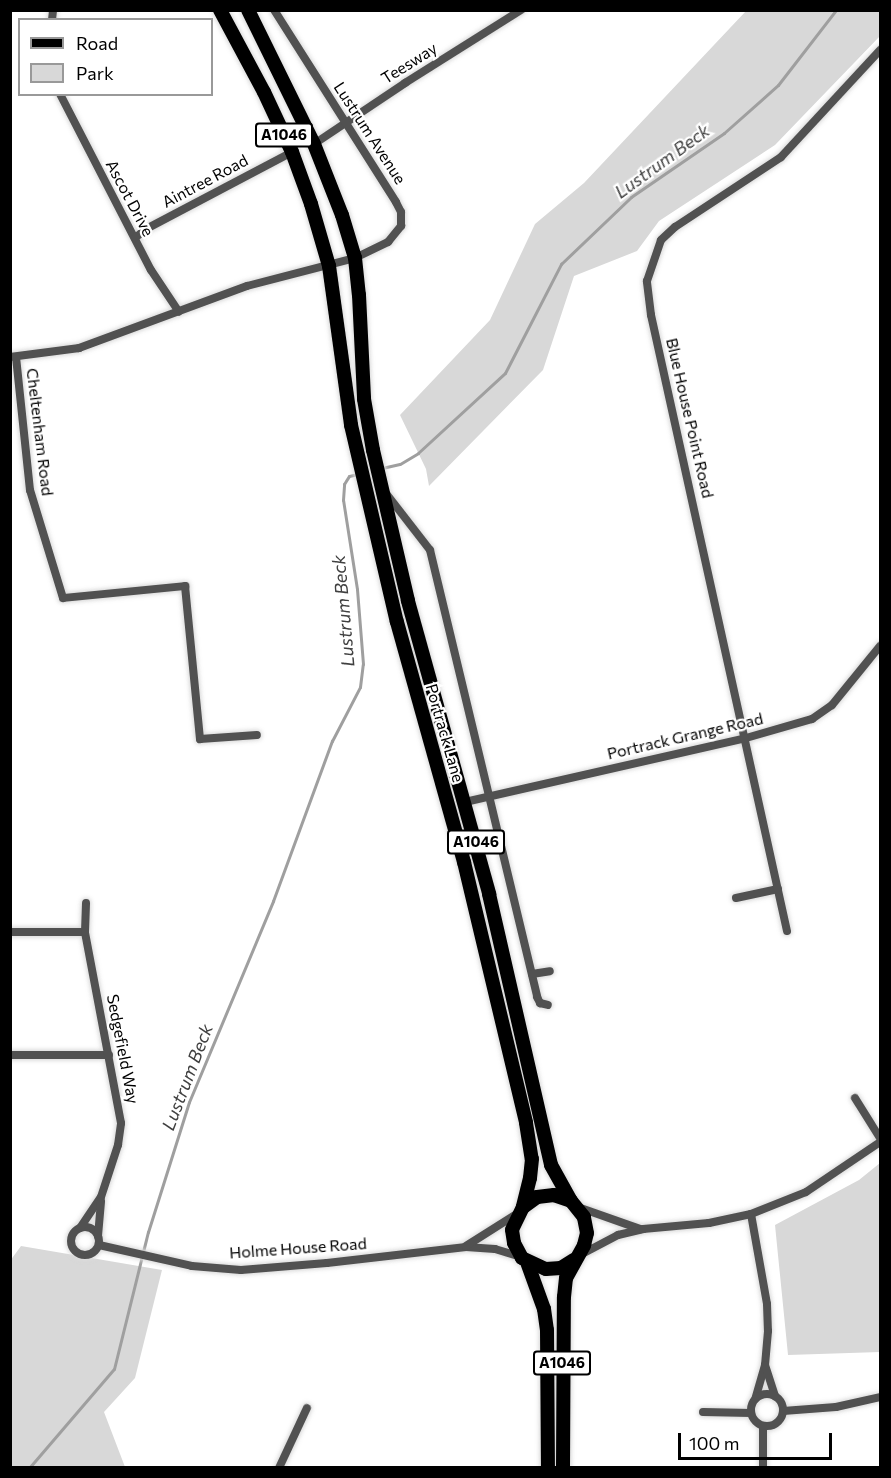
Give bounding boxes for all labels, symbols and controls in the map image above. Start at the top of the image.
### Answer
legend [18,18,213,96]
text: Road [76,32,118,54]
street label: Teesway [378,38,440,88]
text: Park [76,62,114,84]
street label: Lustrum Avenue [330,78,410,188]
water label: Lustrum Beck [610,119,714,203]
road number: A1046 [254,123,314,147]
street label: Aintree Road [159,150,251,212]
street label: Ascot Drive [102,156,158,240]
street label: Blue House Point Road [662,336,718,500]
street label: Cheltenham Road [23,367,57,497]
water label: Lustrum Beck [327,554,359,668]
street label: Portrack Lane [422,681,468,785]
street label: Portrack Grange Road [605,709,765,763]
road number: A1046 [446,830,506,854]
street label: Sedgefield Way [103,993,143,1105]
water label: Lustrum Beck [157,1021,217,1133]
street label: Holme House Road [229,1234,367,1262]
road number: A1046 [532,1351,592,1375]
scale bar [681,1421,836,1459]
text: 100 m [689,1432,739,1454]

